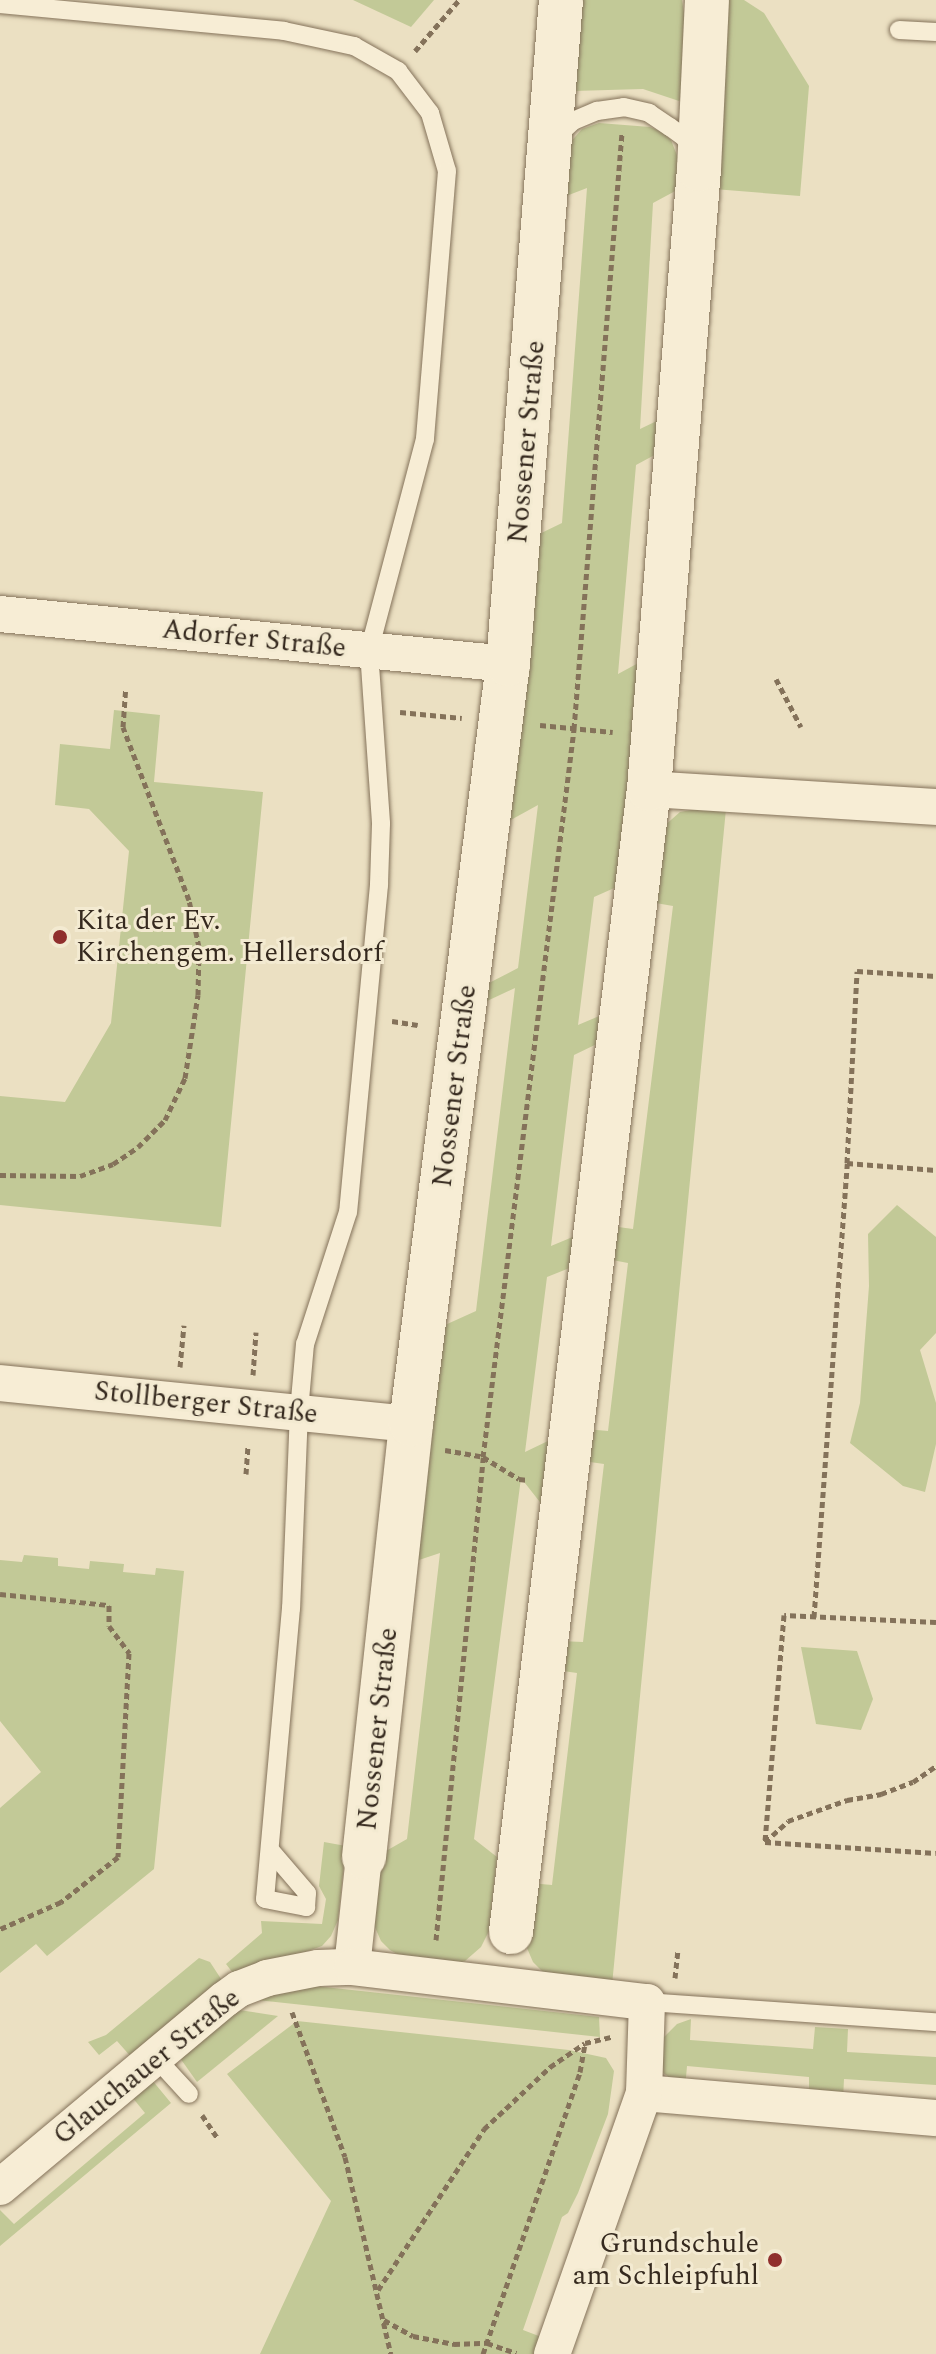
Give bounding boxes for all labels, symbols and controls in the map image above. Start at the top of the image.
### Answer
street label: Nossener Straße [501,339,553,545]
street label: Adorfer Straße [160,613,348,665]
place label: Kita der Ev. Kirchengem. Hellersdorf [76,904,383,970]
marker: Kita der Ev. Kirchengem. Hellersdorf [51,928,69,946]
street label: Nossener Straße [426,983,484,1189]
street label: Stollberger Straße [93,1375,319,1431]
street label: Nossener Straße [351,1626,405,1832]
street label: Glauchauer Straße [47,1981,247,2153]
place label: Grundschule am Schleipfuhl [573,2227,759,2293]
marker: Grundschule am Schleipfuhl [766,2251,784,2269]

